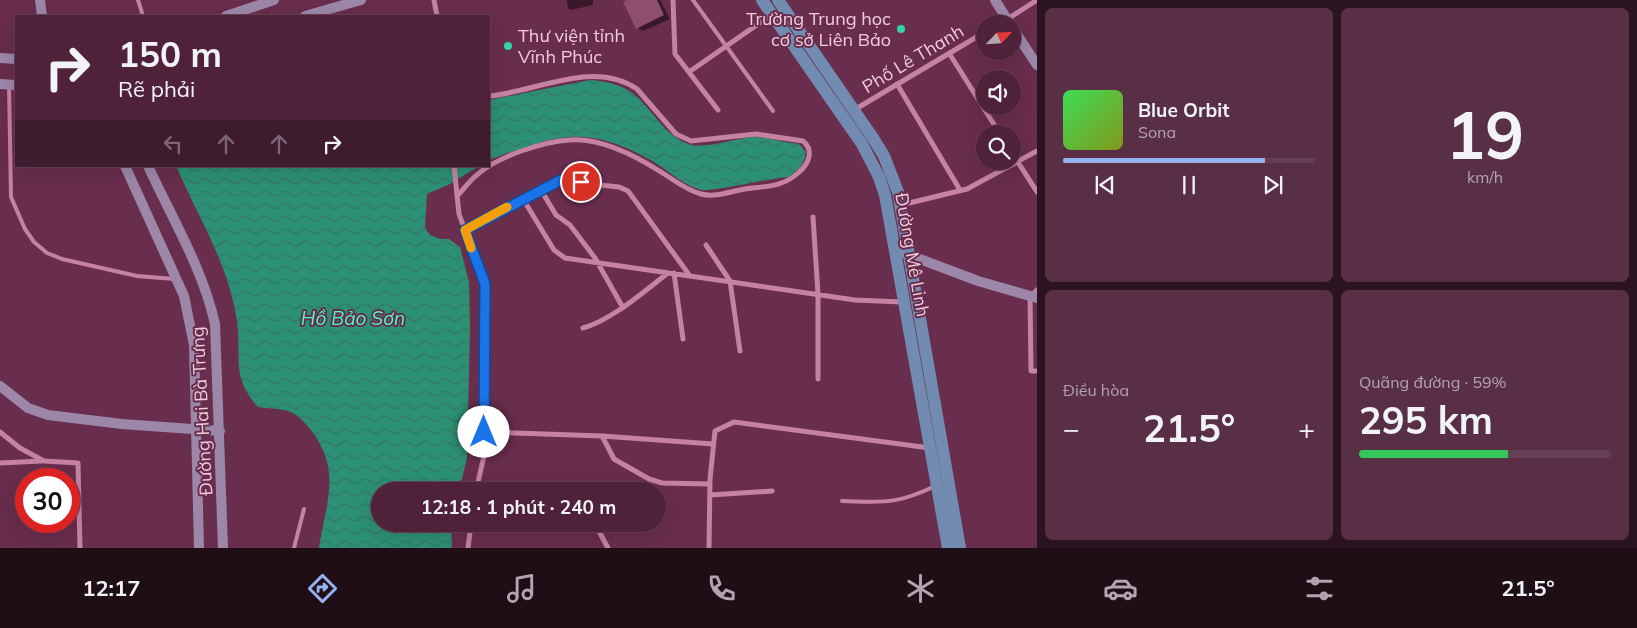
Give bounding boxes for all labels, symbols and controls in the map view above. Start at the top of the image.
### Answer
place label: Trường Trung học cơ sở Liên Bảo [746,7,891,51]
north arrow [976,15,1021,60]
map controls [976,15,1021,170]
street label: Phố Lê Thanh [858,19,968,98]
marker: Trường Trung học cơ sở Liên Bảo [895,23,907,35]
place label: Thư viện tỉnh Vĩnh Phúc [518,24,625,68]
text: 150 m [118,32,222,76]
icon: right [35,35,100,100]
marker: Thư viện tỉnh Vĩnh Phúc [502,40,514,52]
button: sound [976,70,1021,115]
text: Rẽ phải [118,75,195,103]
text: 19 [1446,94,1524,175]
text: Blue Orbit [1138,98,1229,122]
text: Sona [1138,122,1176,142]
button: search [976,125,1021,170]
icon: left [159,130,187,158]
icon: ahead [212,130,240,158]
icon: ahead [265,130,293,158]
icon: right [318,130,346,158]
pin [560,161,602,203]
text: km/h [1467,167,1503,187]
icon: arrive [567,168,595,196]
icon: previous [1091,171,1119,199]
icon: pause [1175,171,1203,199]
icon: next [1259,171,1287,199]
street label: Đường Mê Linh [890,191,935,319]
water label: Hồ Bảo Sơn [301,306,405,330]
street label: Đường Hai Bà Trưng [186,326,217,496]
text: Quãng đường · 59% [1359,372,1507,392]
text: Điều hòa [1063,380,1129,400]
text: 295 km [1359,396,1493,444]
text: 21.5° [1143,404,1235,452]
position arrow [457,405,509,457]
text: − [1063,411,1080,446]
text: + [1298,411,1315,446]
speed limit sign: 30 [15,468,80,533]
text: 12:18 · 1 phút · 240 m [421,495,616,519]
icon: directions [305,571,340,606]
icon: music [504,571,539,606]
icon: phone [704,571,739,606]
icon: climate [903,571,938,606]
icon: car [1103,571,1138,606]
icon: filters [1302,571,1337,606]
text: 12:17 [82,574,140,602]
text: 21.5° [1501,574,1555,602]

